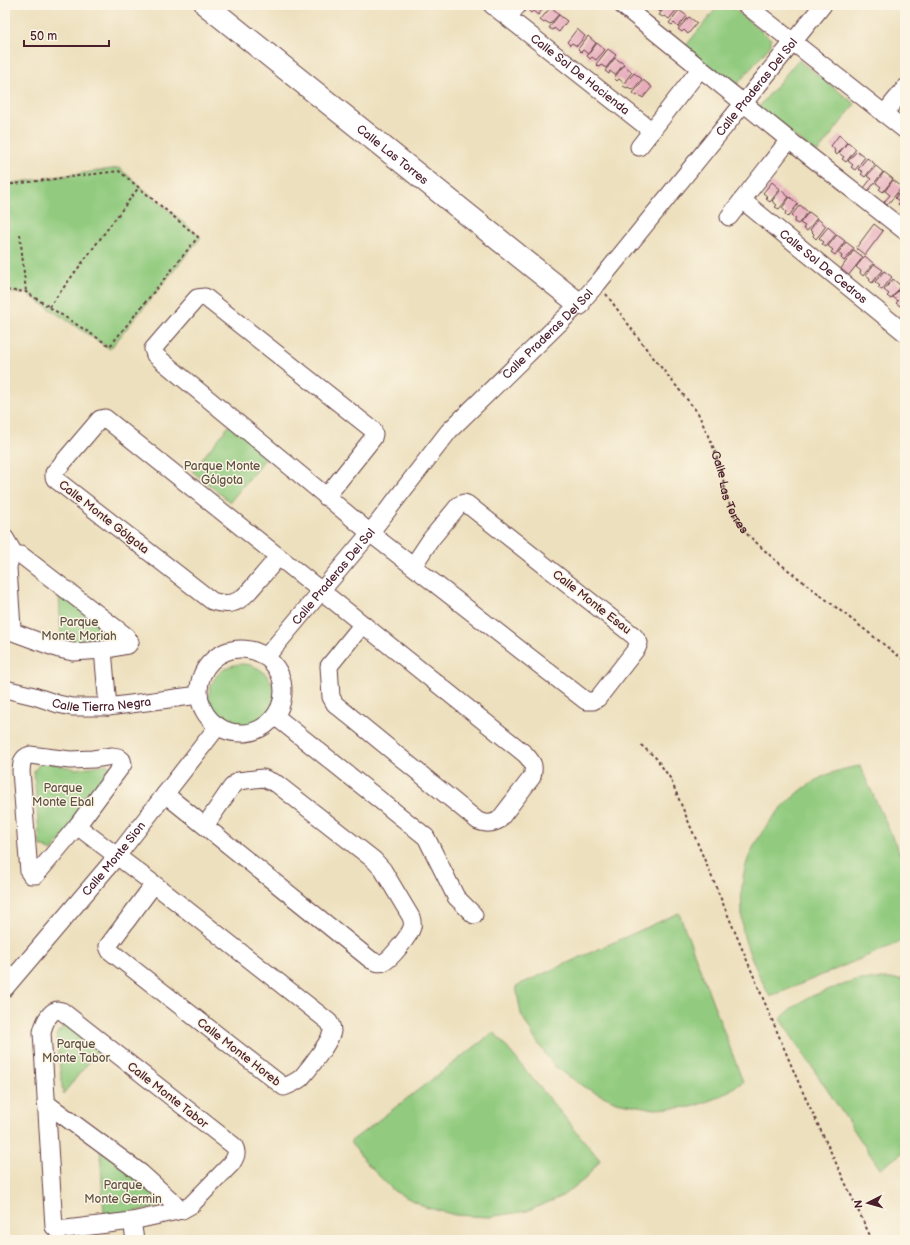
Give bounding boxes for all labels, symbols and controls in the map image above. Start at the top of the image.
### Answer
scale bar [24,22,109,48]
text: 50 m [30,29,57,44]
street label: Calle Sol De Hacienda [527,31,632,118]
street label: Calle Praderas Del Sol [713,35,801,139]
street label: Calle Las Torres [353,122,431,188]
street label: Calle Sol De Cedros [776,226,870,307]
street label: Calle Praderas Del Sol [499,286,597,383]
street label: Calle Las Torres [707,449,751,537]
park label: Parque Monte Gólgota [184,459,260,488]
street label: Calle Monte Gólgota [55,477,152,558]
street label: Calle Praderas Del Sol [289,526,379,628]
street label: Calle Monte Esau [549,567,634,638]
park label: Parque Monte Moriah [41,615,117,644]
street label: Calle Tierra Negra [50,694,152,715]
park label: Parque Monte Ebal [32,781,94,810]
street label: Calle Monte Sion [79,818,149,899]
street label: Calle Monte Horeb [194,1015,284,1090]
park label: Parque Monte Tabor [42,1037,111,1066]
street label: Calle Monte Tabor [124,1059,212,1132]
park label: Parque Monte Germin [84,1178,162,1207]
north arrow [848,1183,888,1223]
text: N [852,1199,865,1209]

